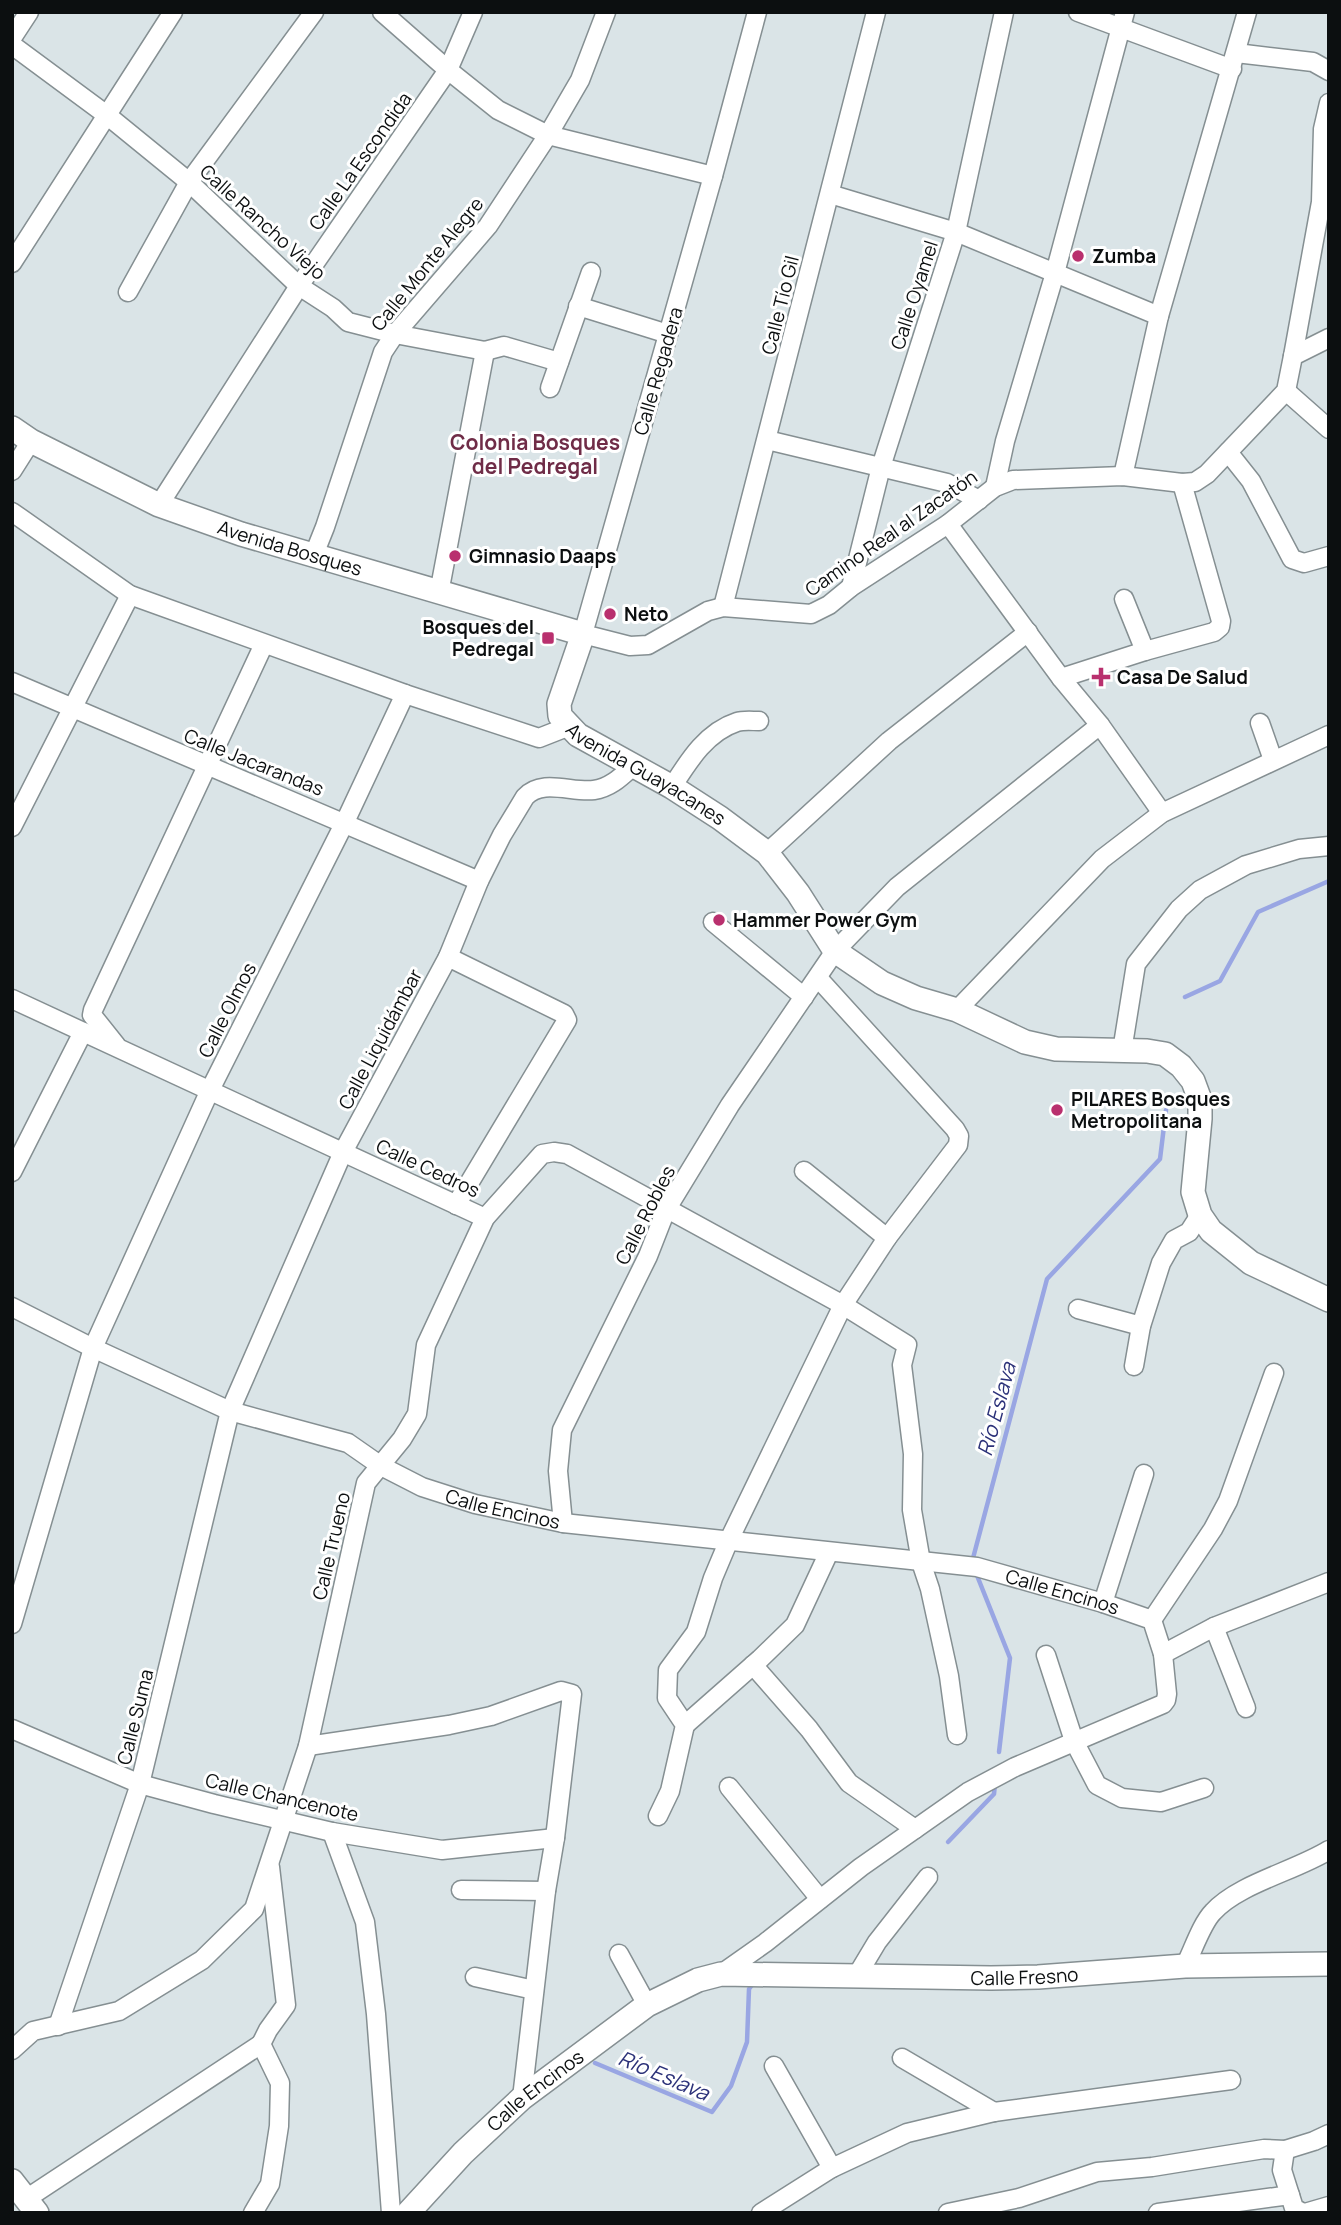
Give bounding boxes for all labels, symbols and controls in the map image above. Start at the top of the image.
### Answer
street label: Calle La Escondida [303,87,417,235]
street label: Calle Rancho Viejo [194,158,332,286]
street label: Calle Monte Alegre [365,192,489,336]
street label: Calle Oyamel [884,237,944,353]
place label: Zumba [1092,243,1156,269]
marker: Zumba [1070,248,1086,264]
street label: Calle Tío Gil [755,253,805,357]
street label: Calle Regadera [627,304,689,438]
district label: Colonia Bosques del Pedregal [450,428,620,480]
street label: Camino Real al Zacatón [800,464,982,602]
street label: Avenida Bosques [214,514,365,582]
place label: Gimnasio Daaps [469,543,616,569]
marker: Gimnasio Daaps [447,548,463,564]
place label: Neto [624,601,669,627]
marker: Neto [602,606,618,622]
place label: Bosques del Pedregal [423,614,534,662]
marker: Bosques del Pedregal [540,630,556,646]
place label: Casa De Salud [1117,664,1248,690]
marker: Casa De Salud [1091,667,1111,687]
street label: Avenida Guayacanes [560,717,731,831]
street label: Calle Jacarandas [180,722,328,802]
place label: Hammer Power Gym [733,907,917,933]
marker: Hammer Power Gym [711,912,727,928]
street label: Calle Olmos [192,958,262,1062]
street label: Calle Liquidámbar [332,964,428,1114]
place label: PILARES Bosques Metropolitana [1071,1086,1230,1134]
marker: PILARES Bosques Metropolitana [1049,1102,1065,1118]
street label: Calle Cedros [372,1133,484,1203]
street label: Calle Robles [609,1161,681,1269]
water label: Río Eslava [970,1358,1022,1459]
street label: Calle Encinos [442,1482,563,1535]
street label: Calle Trueno [306,1490,356,1602]
street label: Calle Encinos [1003,1563,1123,1621]
street label: Calle Suma [111,1667,159,1767]
street label: Calle Chancenote [203,1767,361,1827]
street label: Calle Fresno [970,1961,1079,1991]
water label: Río Eslava [615,2043,715,2107]
street label: Calle Encinos [481,2044,589,2137]

